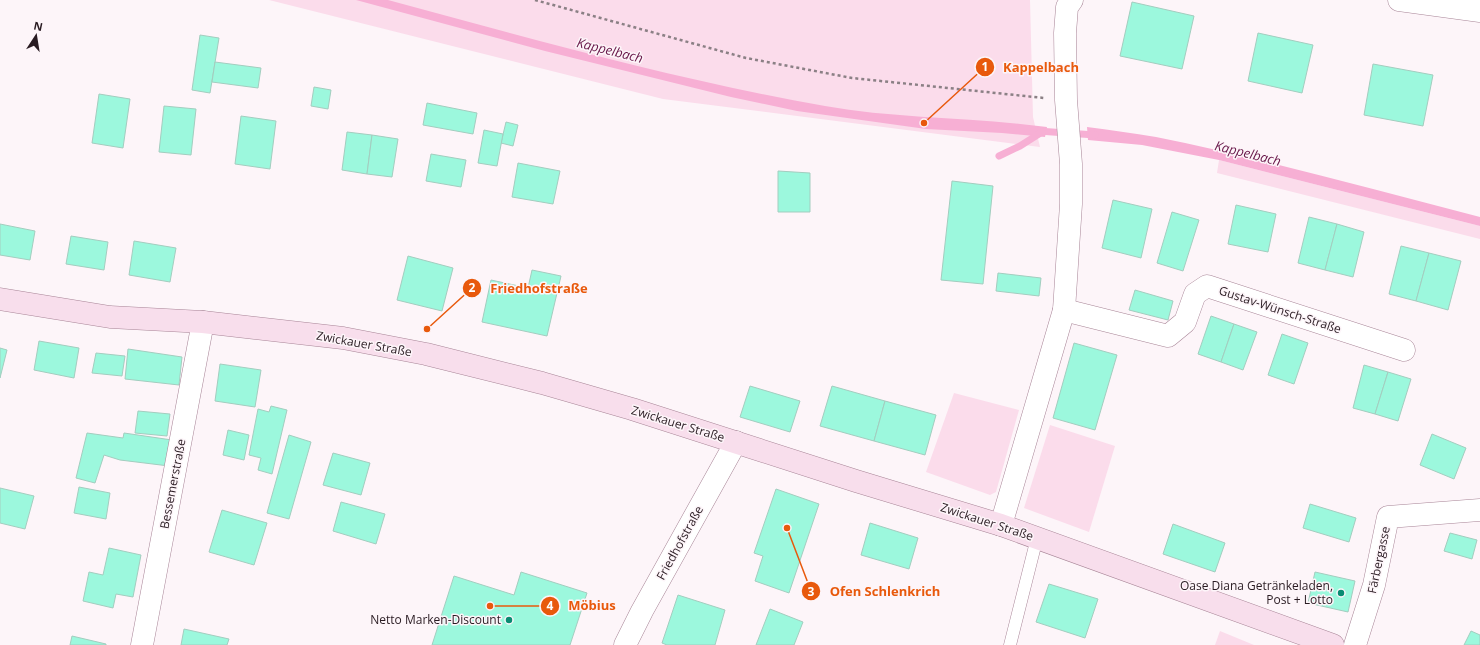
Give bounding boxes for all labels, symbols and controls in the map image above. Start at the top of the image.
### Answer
north arrow [16,16,56,56]
text: N [32,17,44,34]
water label: Kappelbach [575,33,645,67]
callout: Kappelbach [975,55,1087,80]
text: 1 [982,58,988,75]
text: Kappelbach [1003,58,1079,76]
water label: Kappelbach [1213,136,1283,170]
callout: Friedhofstraße [462,275,595,300]
text: 2 [469,279,476,296]
text: Friedhofstraße [490,279,588,297]
street label: Gustav-Wünsch-Straße [1217,282,1344,337]
street label: Zwickauer Straße [315,327,413,360]
street label: Zwickauer Straße [629,401,727,446]
street label: Bessemerstraße [155,437,190,530]
street label: Zwickauer Straße [939,499,1036,545]
street label: Friedhofstraße [652,502,707,583]
street label: Färbergasse [1363,525,1394,595]
place label: Oase Diana Getränkeladen, Post + Lotto [1180,577,1333,608]
callout: Ofen Schlenkrich [801,579,948,604]
text: Ofen Schlenkrich [830,582,940,600]
text: 3 [808,583,815,600]
marker: Oase Diana Getränkeladen, Post + Lotto [1336,588,1346,598]
callout: Möbius [540,593,624,618]
text: Möbius [568,596,616,614]
text: 4 [547,597,554,614]
place label: Netto Marken-Discount [370,611,501,628]
marker: Netto Marken-Discount [504,615,514,625]

